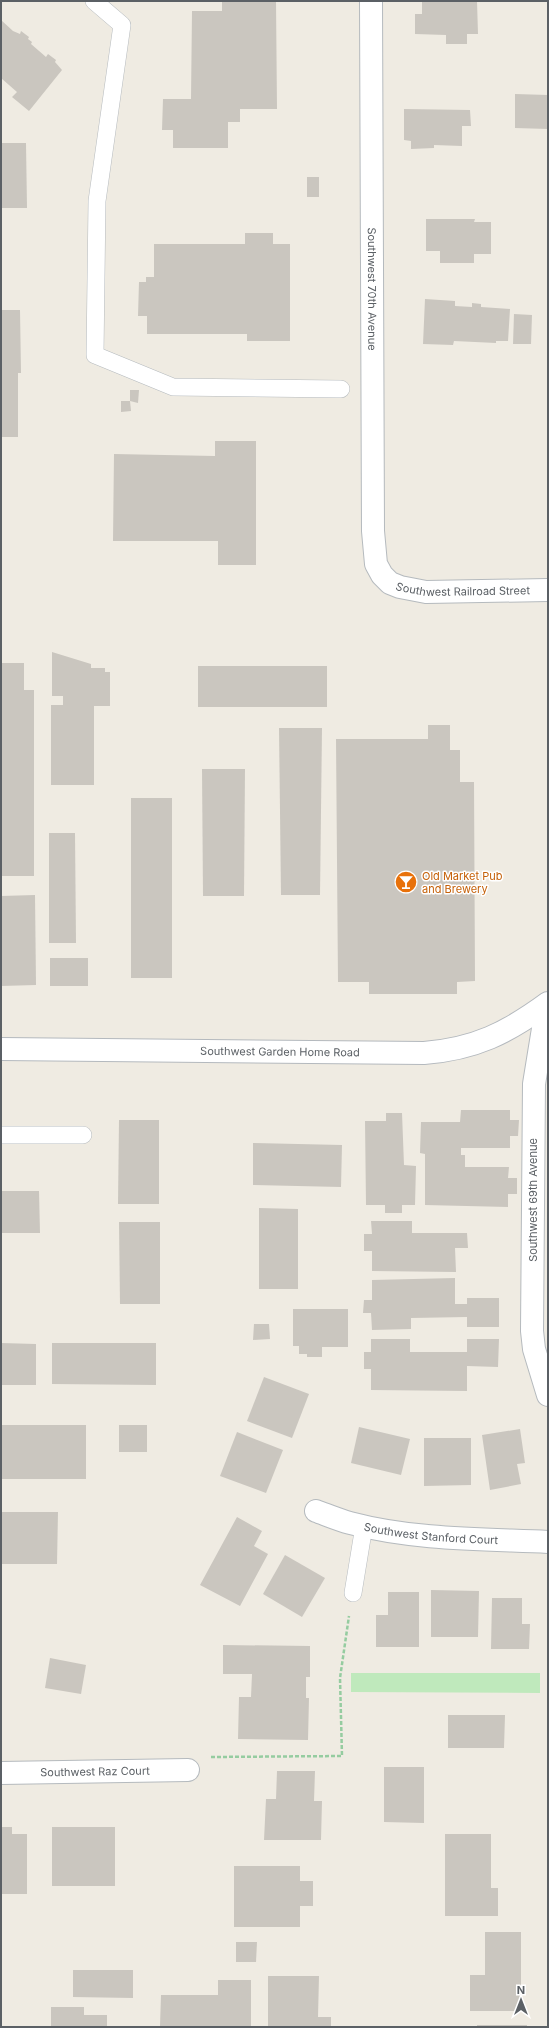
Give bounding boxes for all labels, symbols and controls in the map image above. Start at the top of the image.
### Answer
street label: Southwest 70th Avenue [365,227,379,351]
street label: Southwest Railroad Street [394,579,530,599]
bar icon: Old Market Pub and Brewery [393,869,419,895]
place label: Old Market Pub and Brewery [422,869,503,896]
street label: Southwest Garden Home Road [200,1044,360,1059]
street label: Southwest 69th Avenue [526,1138,540,1262]
street label: Southwest Stanford Court [363,1520,499,1547]
street label: Southwest Raz Court [40,1764,150,1779]
north arrow [501,1980,541,2020]
text: N [517,1983,525,1997]

